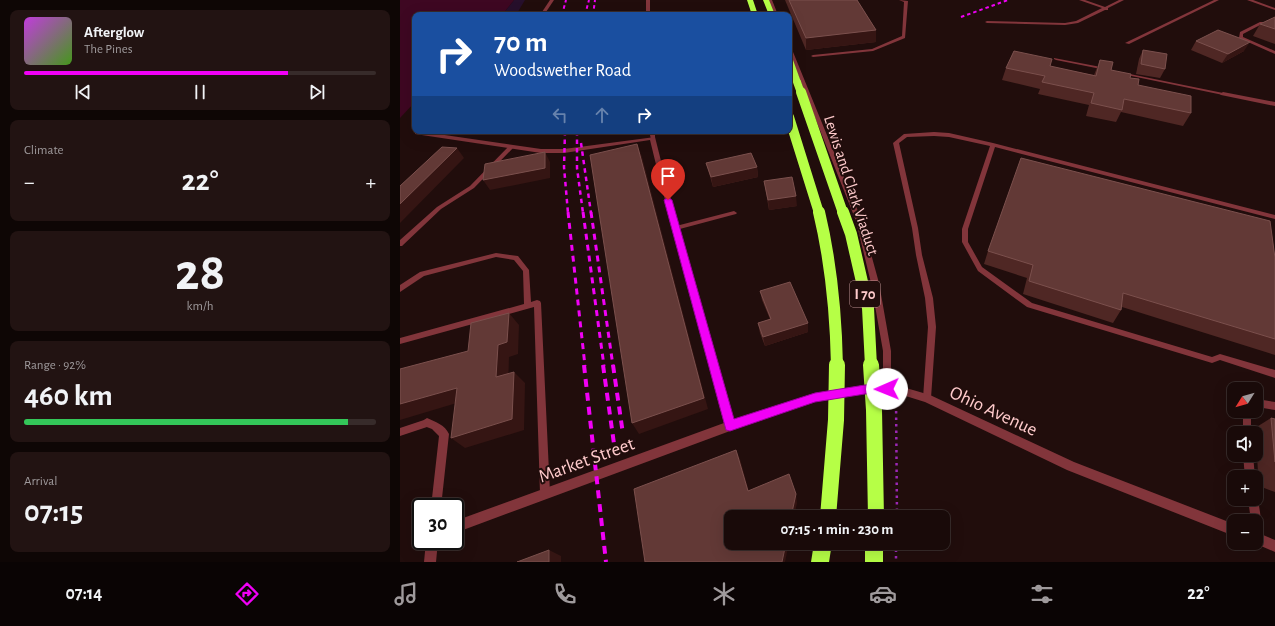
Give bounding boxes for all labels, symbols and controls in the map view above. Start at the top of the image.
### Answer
text: Afterglow [84,25,144,40]
icon: right [428,28,480,80]
text: 70 m [494,29,548,57]
text: The Pines [84,43,133,56]
text: Woodswether Road [494,62,631,80]
icon: previous [72,81,94,103]
icon: pause [189,81,211,103]
icon: next [306,81,328,103]
icon: left [549,104,571,126]
icon: ahead [591,104,613,126]
icon: right [633,104,655,126]
street label: Lewis and Clark Viaduct [821,113,881,257]
text: Climate [24,144,63,157]
pin [651,159,685,200]
icon: arrive [657,165,679,187]
text: 22° [181,166,219,196]
text: − [24,171,35,193]
text: + [365,171,376,193]
text: 28 [175,247,225,299]
road number: I 70 [850,281,880,307]
text: km/h [187,300,213,313]
text: Range · 92% [24,359,86,372]
position arrow [866,368,908,410]
text: 460 km [24,381,113,411]
north arrow [1227,382,1263,418]
map controls [1227,382,1263,550]
street label: Ohio Avenue [947,383,1040,440]
button: sound [1227,426,1263,462]
street label: Market Street [536,434,637,487]
button: + [1227,470,1263,506]
text: Arrival [24,475,57,488]
text: 07:15 [24,497,83,527]
speed limit sign: 30 [412,498,464,550]
button: − [1227,514,1263,550]
text: 07:15 · 1 min · 230 m [781,522,893,537]
icon: directions [233,580,261,608]
icon: music [392,580,420,608]
icon: phone [551,580,579,608]
icon: climate [710,580,738,608]
icon: car [869,580,897,608]
icon: filters [1028,580,1056,608]
text: 07:14 [65,585,102,603]
text: 22° [1187,585,1209,603]

